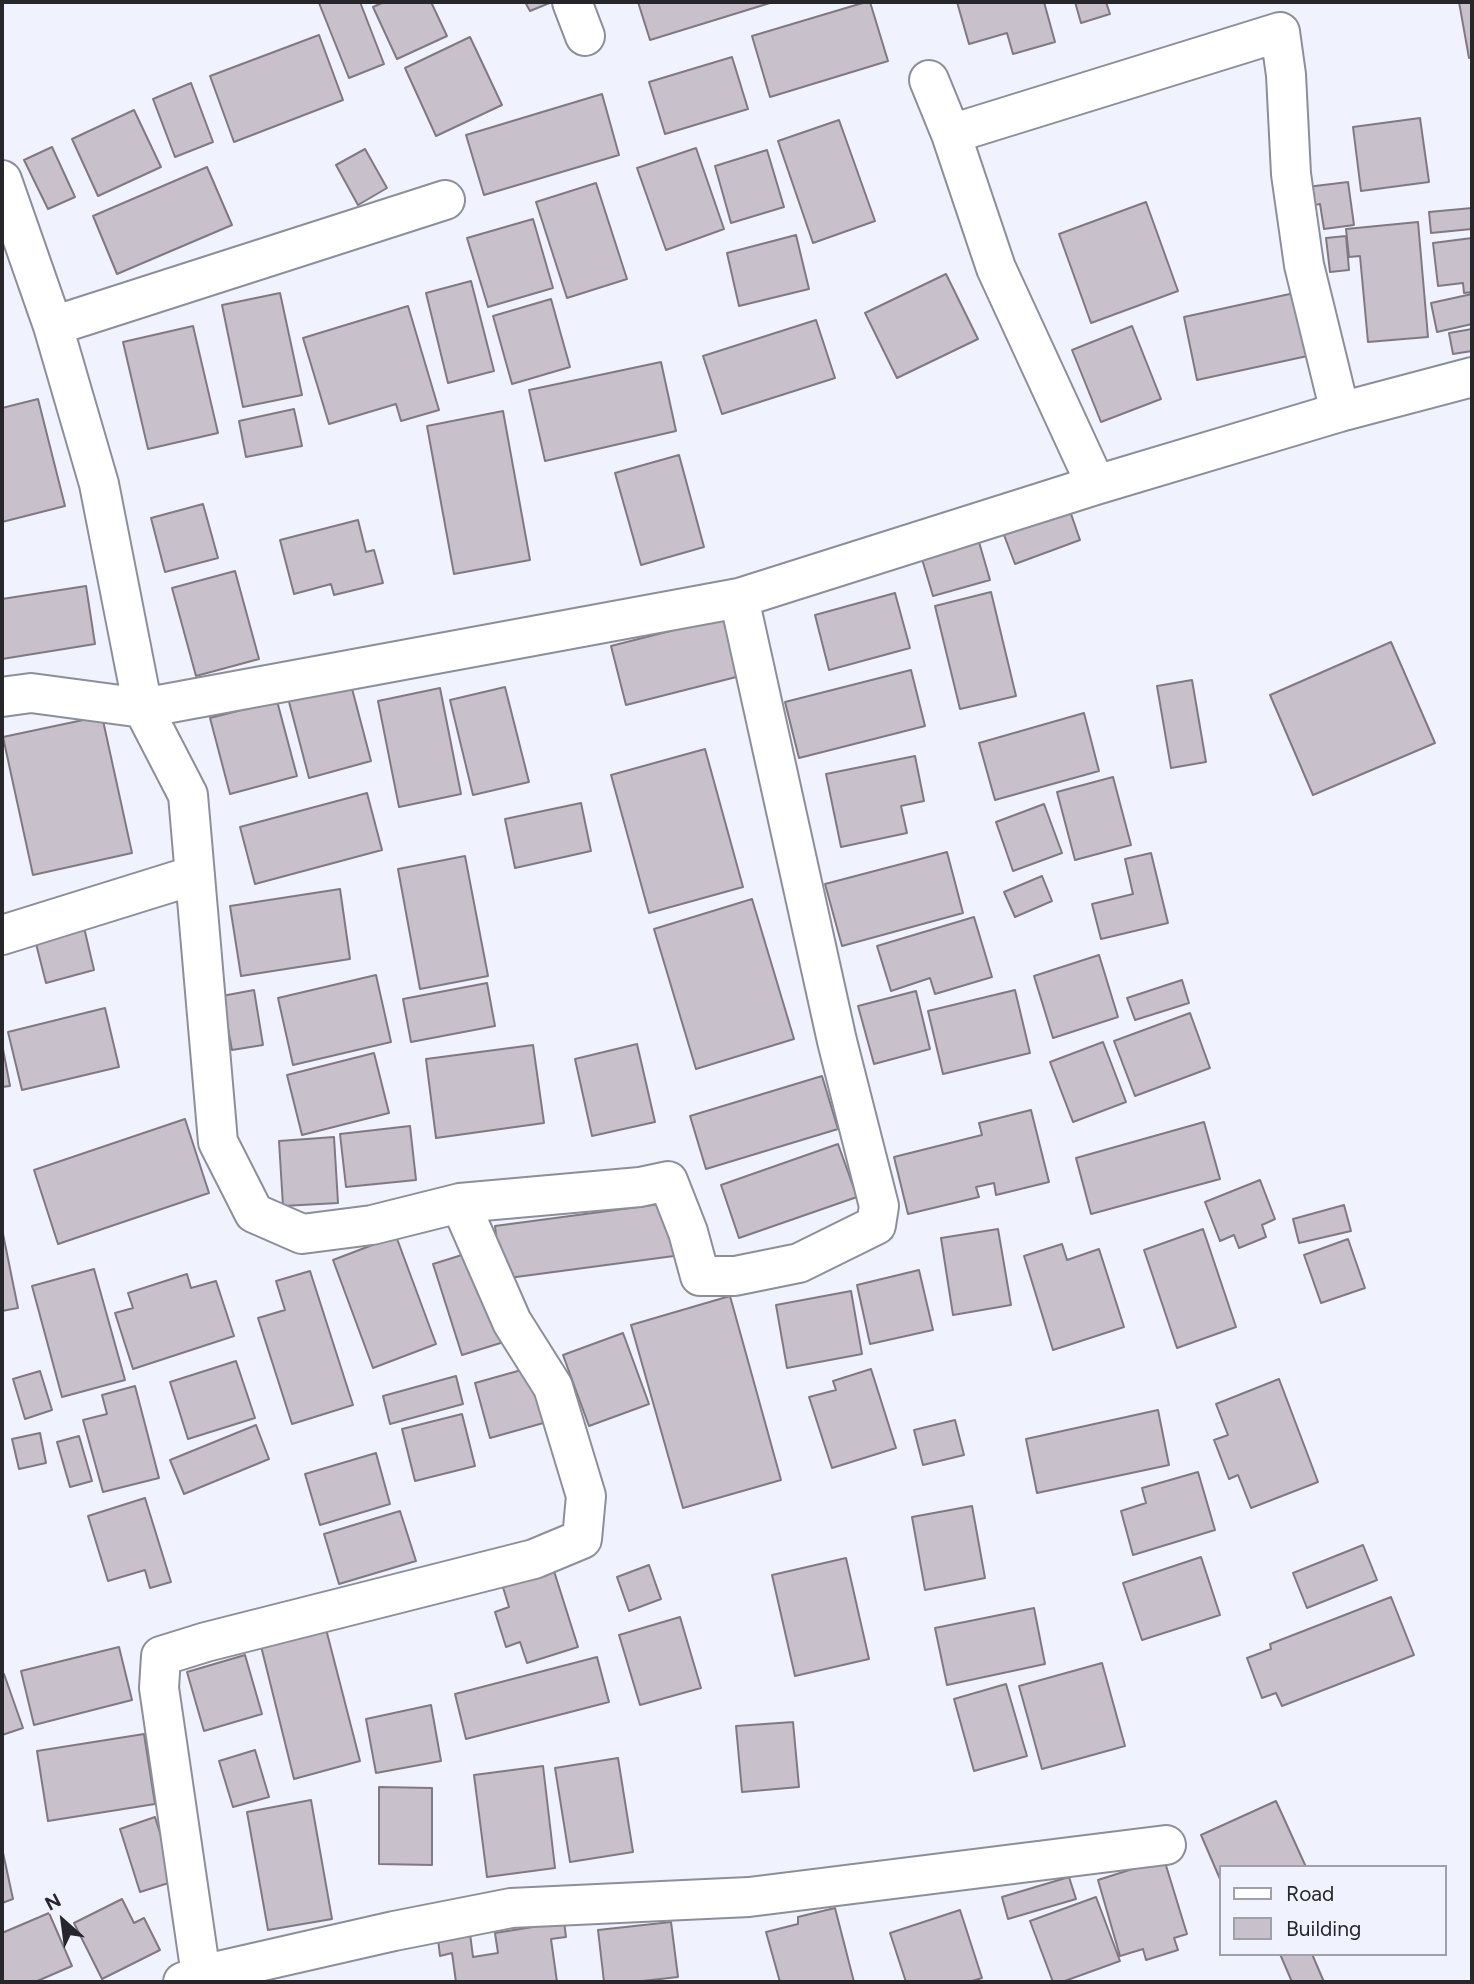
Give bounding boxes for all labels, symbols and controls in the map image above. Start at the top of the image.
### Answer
legend [1218,1865,1446,1956]
text: Road [1286,1881,1334,1906]
north arrow [28,1886,98,1956]
text: N [41,1888,65,1916]
text: Building [1286,1916,1361,1941]

